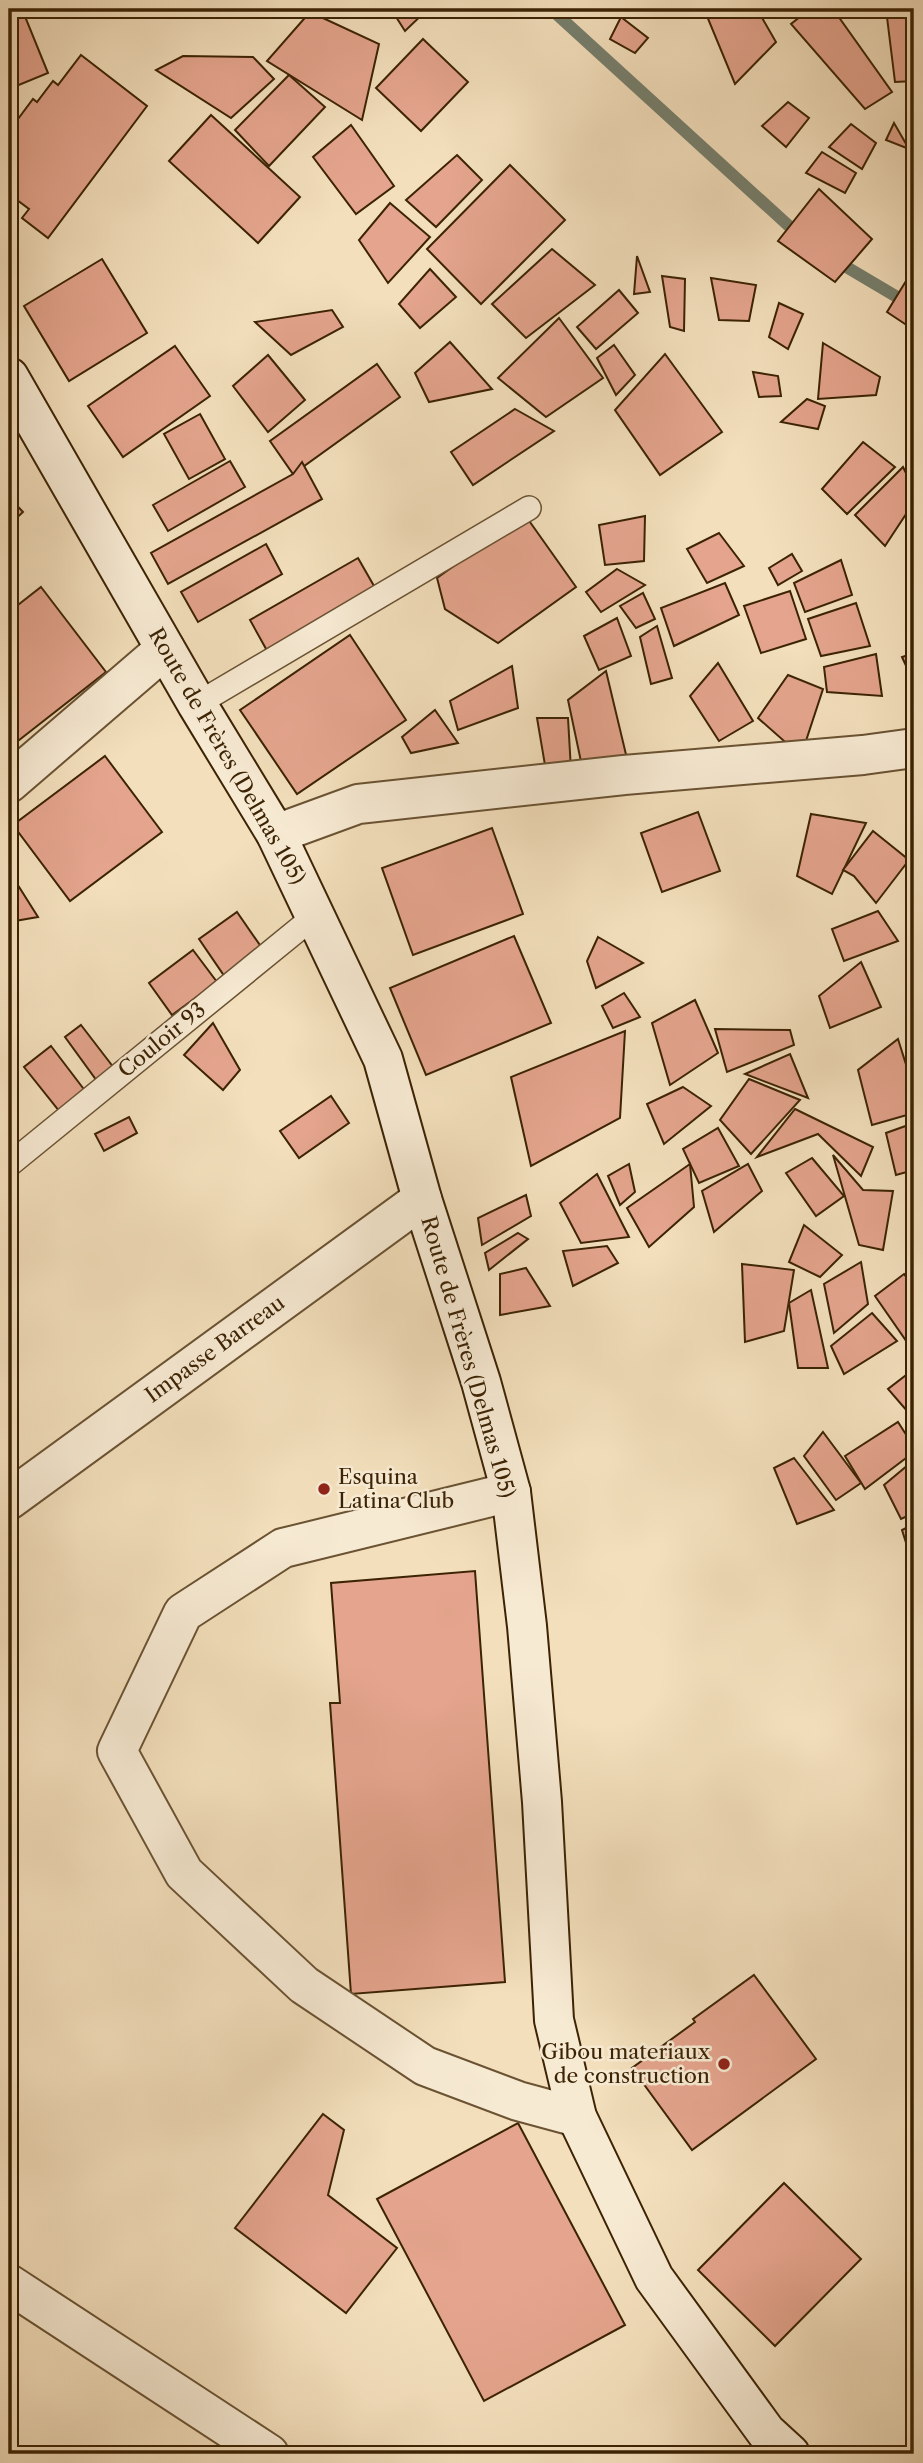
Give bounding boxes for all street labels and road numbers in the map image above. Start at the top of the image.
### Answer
street label: Route de Frères (Delmas 105) [144,623,311,888]
street label: Couloir 93 [113,997,211,1082]
street label: Route de Frères (Delmas 105) [416,1213,521,1500]
street label: Impasse Barreau [140,1290,289,1408]

